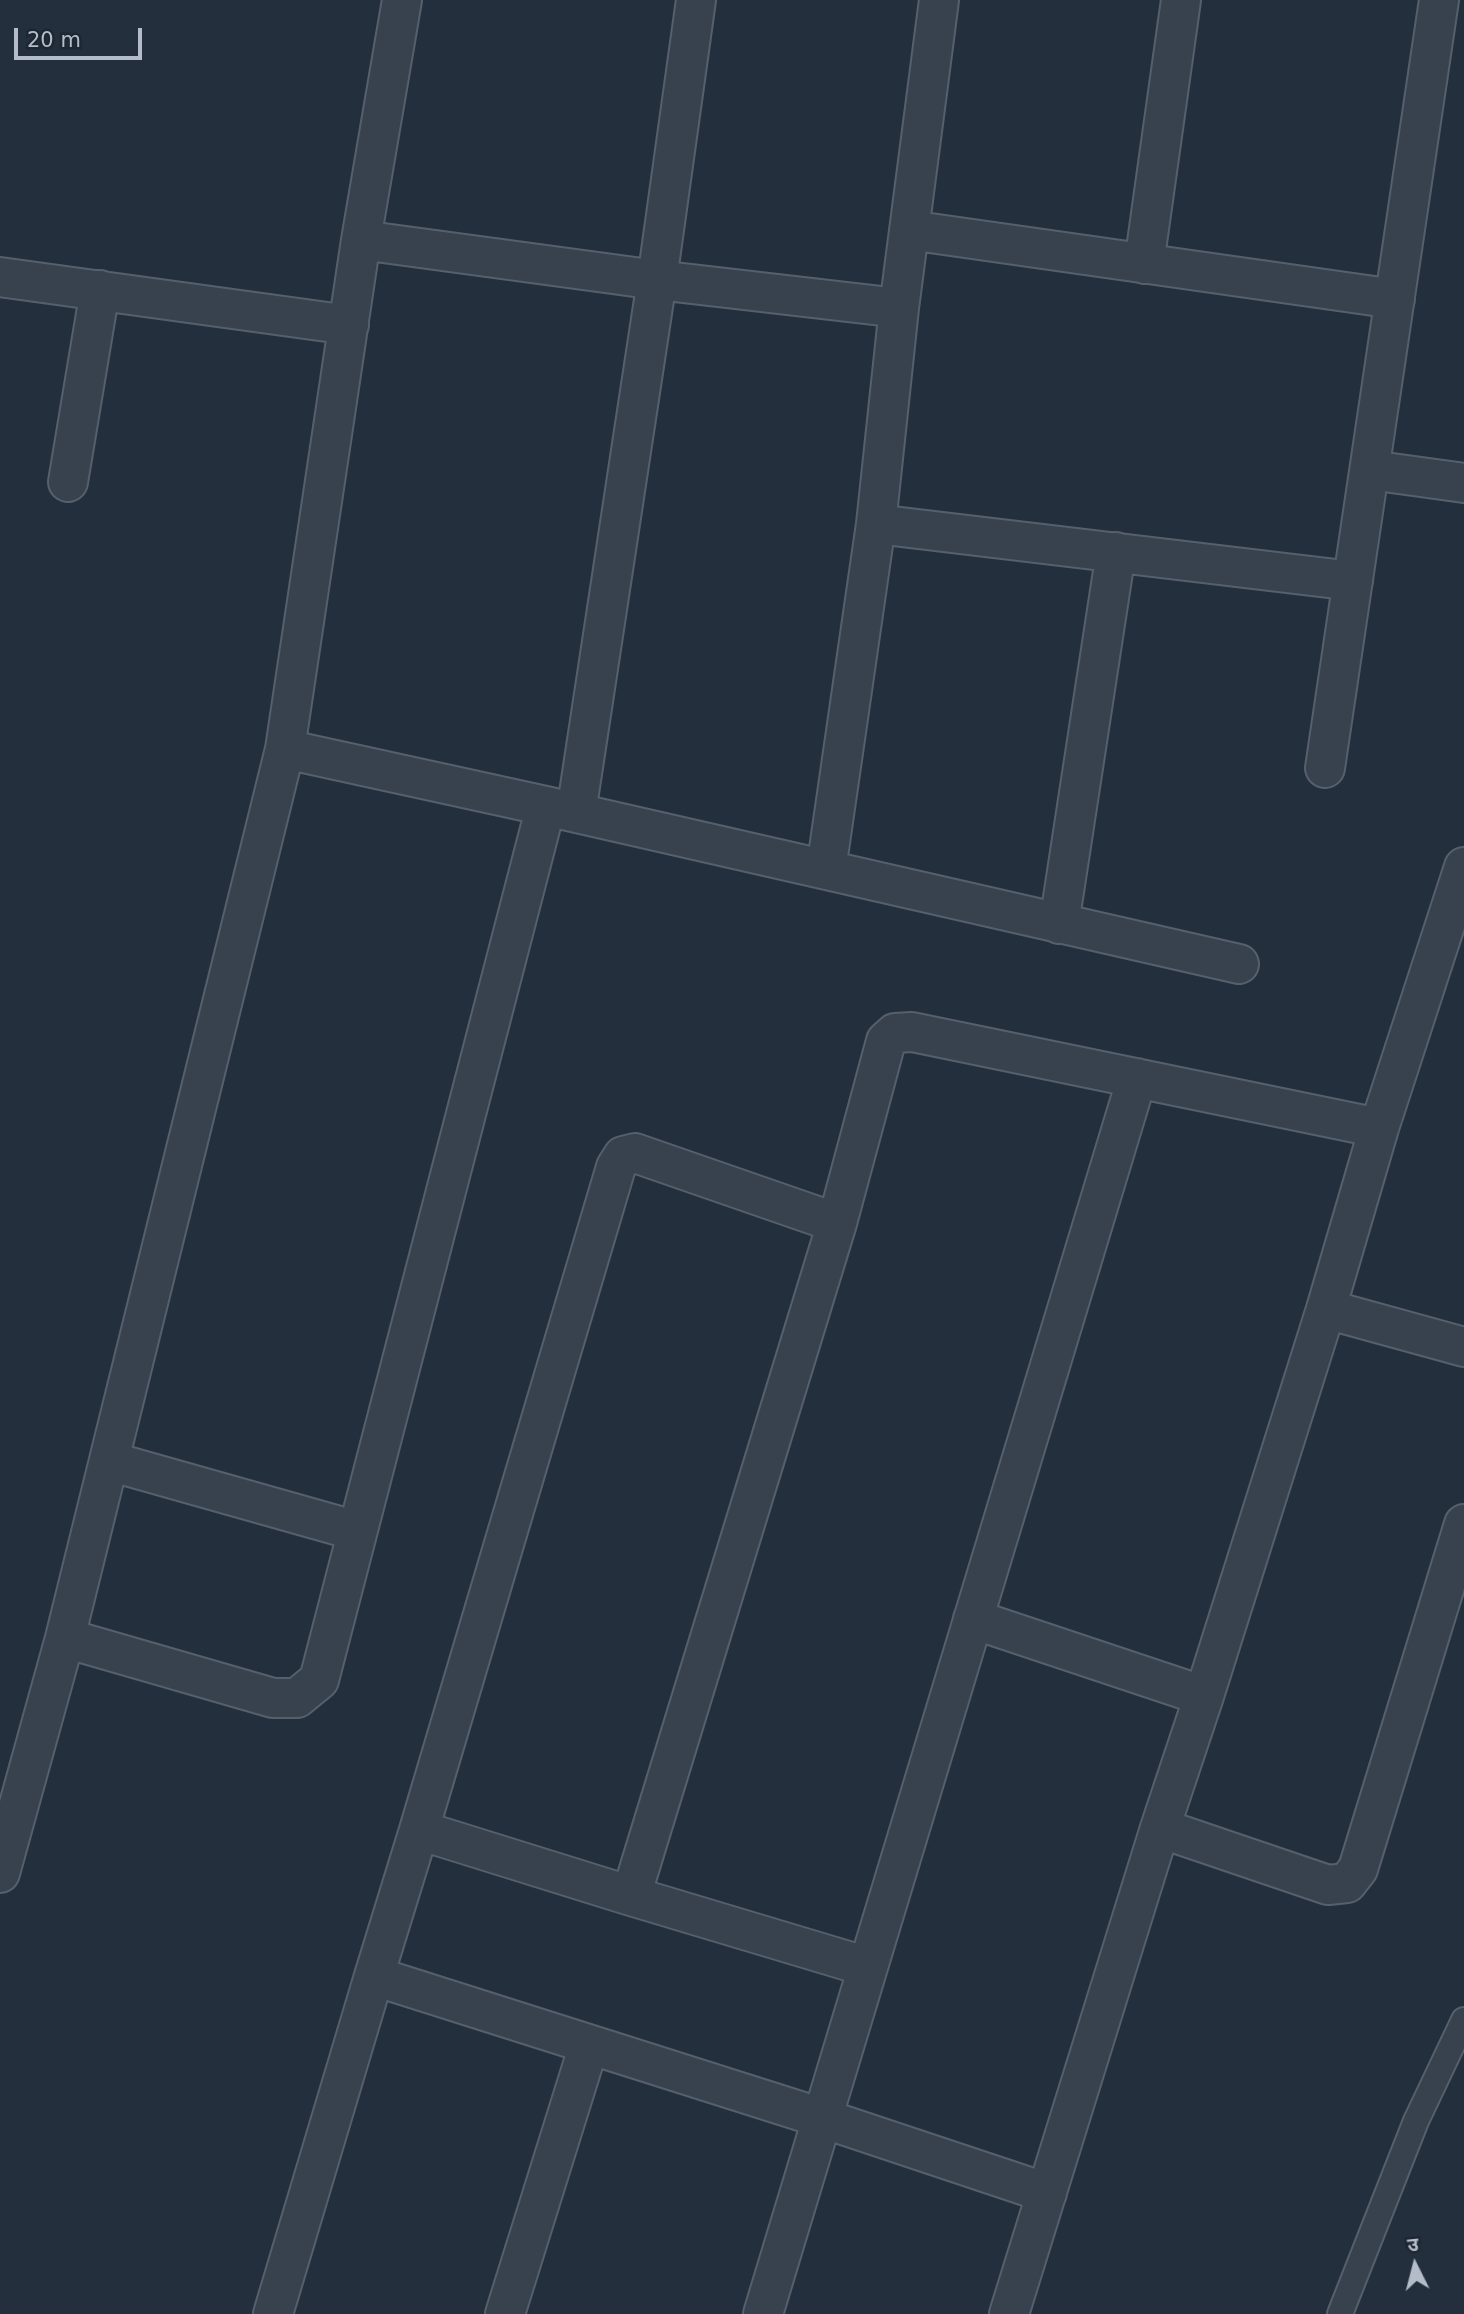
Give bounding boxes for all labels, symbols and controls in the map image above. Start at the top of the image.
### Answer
scale bar [18,14,145,58]
text: 20 m [27,28,81,52]
north arrow [1380,2230,1450,2300]
text: उ [1406,2233,1419,2256]

